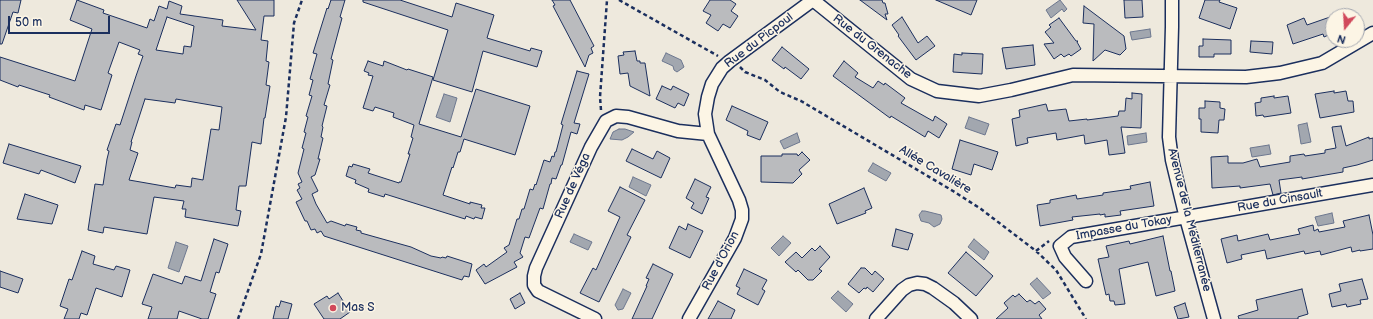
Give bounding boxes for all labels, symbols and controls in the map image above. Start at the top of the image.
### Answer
scale bar [10,8,112,34]
north arrow [1325,8,1365,48]
street label: Rue du Picpoul [722,11,796,71]
street label: Rue du Grenache [830,12,914,82]
text: 50 m [15,15,42,30]
text: N [1336,31,1347,46]
street label: Allée Cavalière [896,143,974,197]
street label: Avenue de la Méditerranée [1164,147,1214,293]
street label: Rue de Véga [552,151,594,221]
street label: Rue du Cinsault [1236,186,1324,216]
street label: Impasse du Tokay [1075,212,1173,244]
street label: Rue d'Orion [699,229,743,293]
place label: Mas S [341,301,375,315]
marker: Mas S [328,303,338,313]

